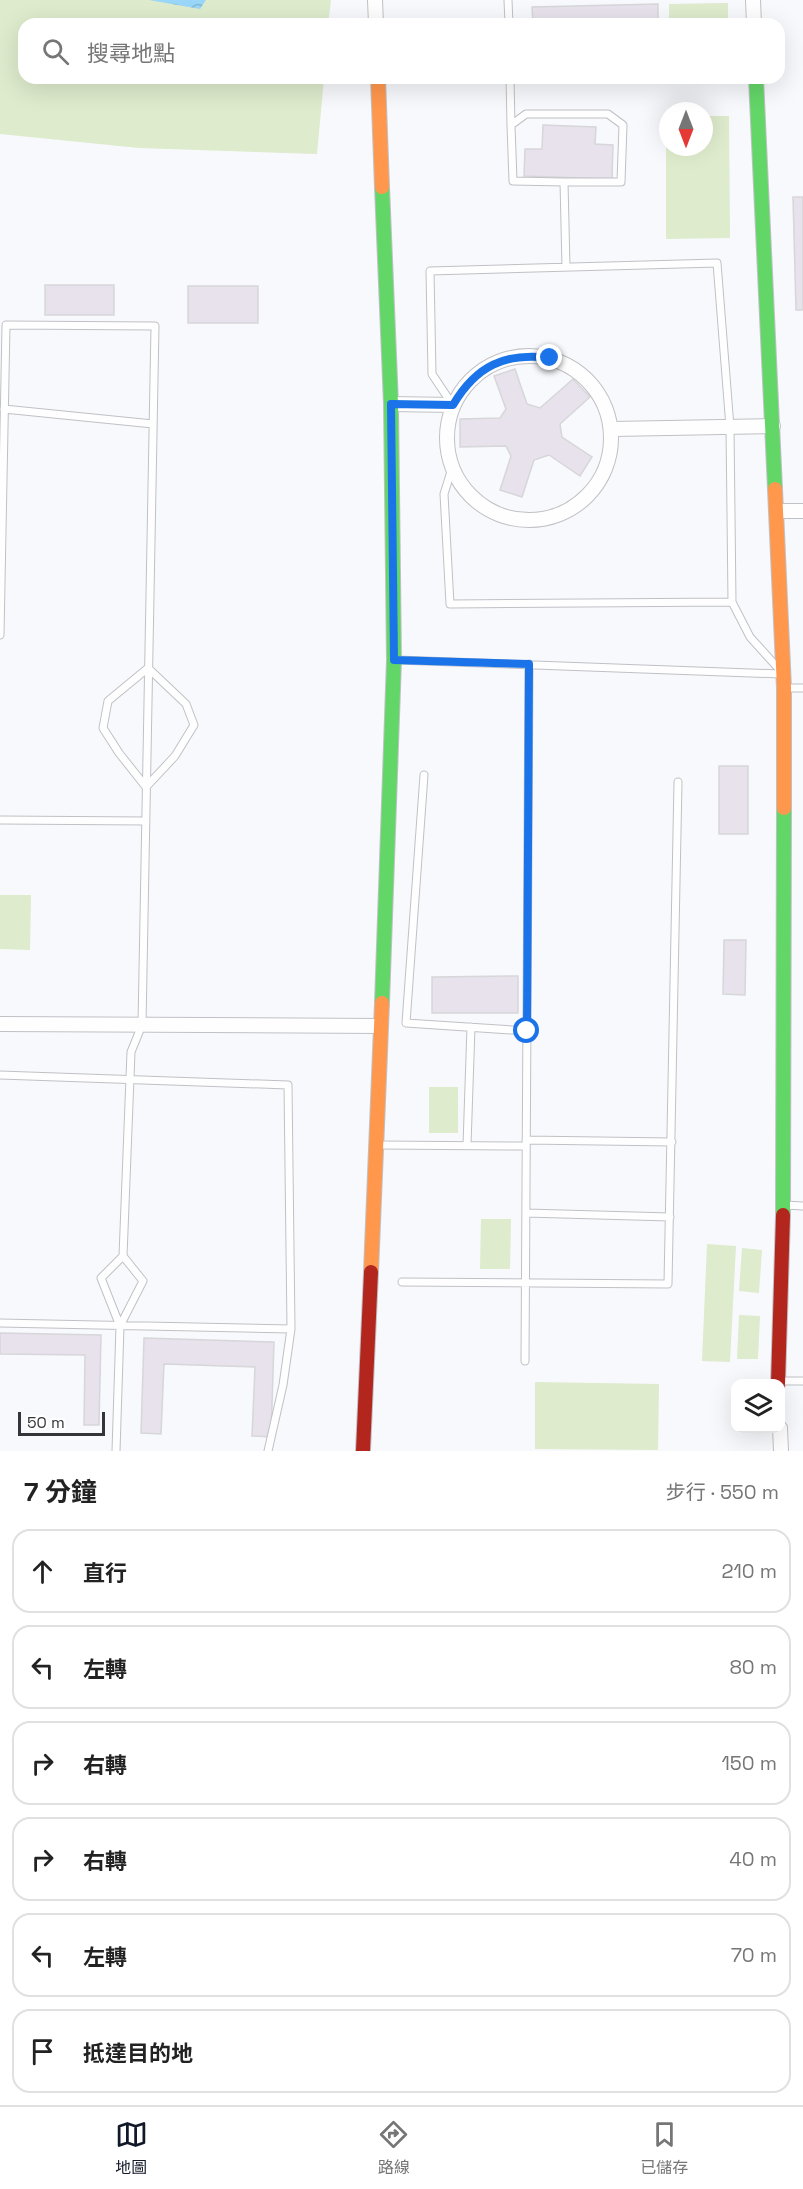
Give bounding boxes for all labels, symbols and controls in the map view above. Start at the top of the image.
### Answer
search box [18,18,785,84]
icon: search [39,35,72,68]
text: 搜尋地點 [87,39,175,67]
north arrow [659,102,713,156]
route end [536,344,562,370]
route start [513,1017,539,1043]
map controls [731,1379,785,1433]
button: layers [731,1379,785,1433]
scale bar [18,1409,105,1436]
text: 50 m [27,1412,65,1433]
text: 7 分鐘 [24,1475,97,1509]
text: 步行 · 550 m [666,1479,779,1505]
icon: ahead [26,1555,59,1588]
text: 210 m [721,1558,777,1584]
text: 直行 [83,1559,127,1587]
icon: left [26,1651,59,1684]
text: 80 m [729,1654,777,1680]
text: 左轉 [83,1655,127,1683]
icon: right [26,1747,59,1780]
text: 150 m [722,1750,777,1776]
text: 右轉 [83,1751,127,1779]
icon: right [26,1843,59,1876]
text: 40 m [729,1846,777,1872]
text: 右轉 [83,1847,127,1875]
icon: left [26,1939,59,1972]
text: 70 m [731,1942,777,1968]
text: 左轉 [83,1943,127,1971]
icon: arrive [26,2035,59,2068]
text: 抵達目的地 [83,2039,193,2067]
tab: 地圖 [115,2118,148,2178]
tab: 路線 [377,2118,410,2178]
tab: 已儲存 [640,2118,688,2178]

